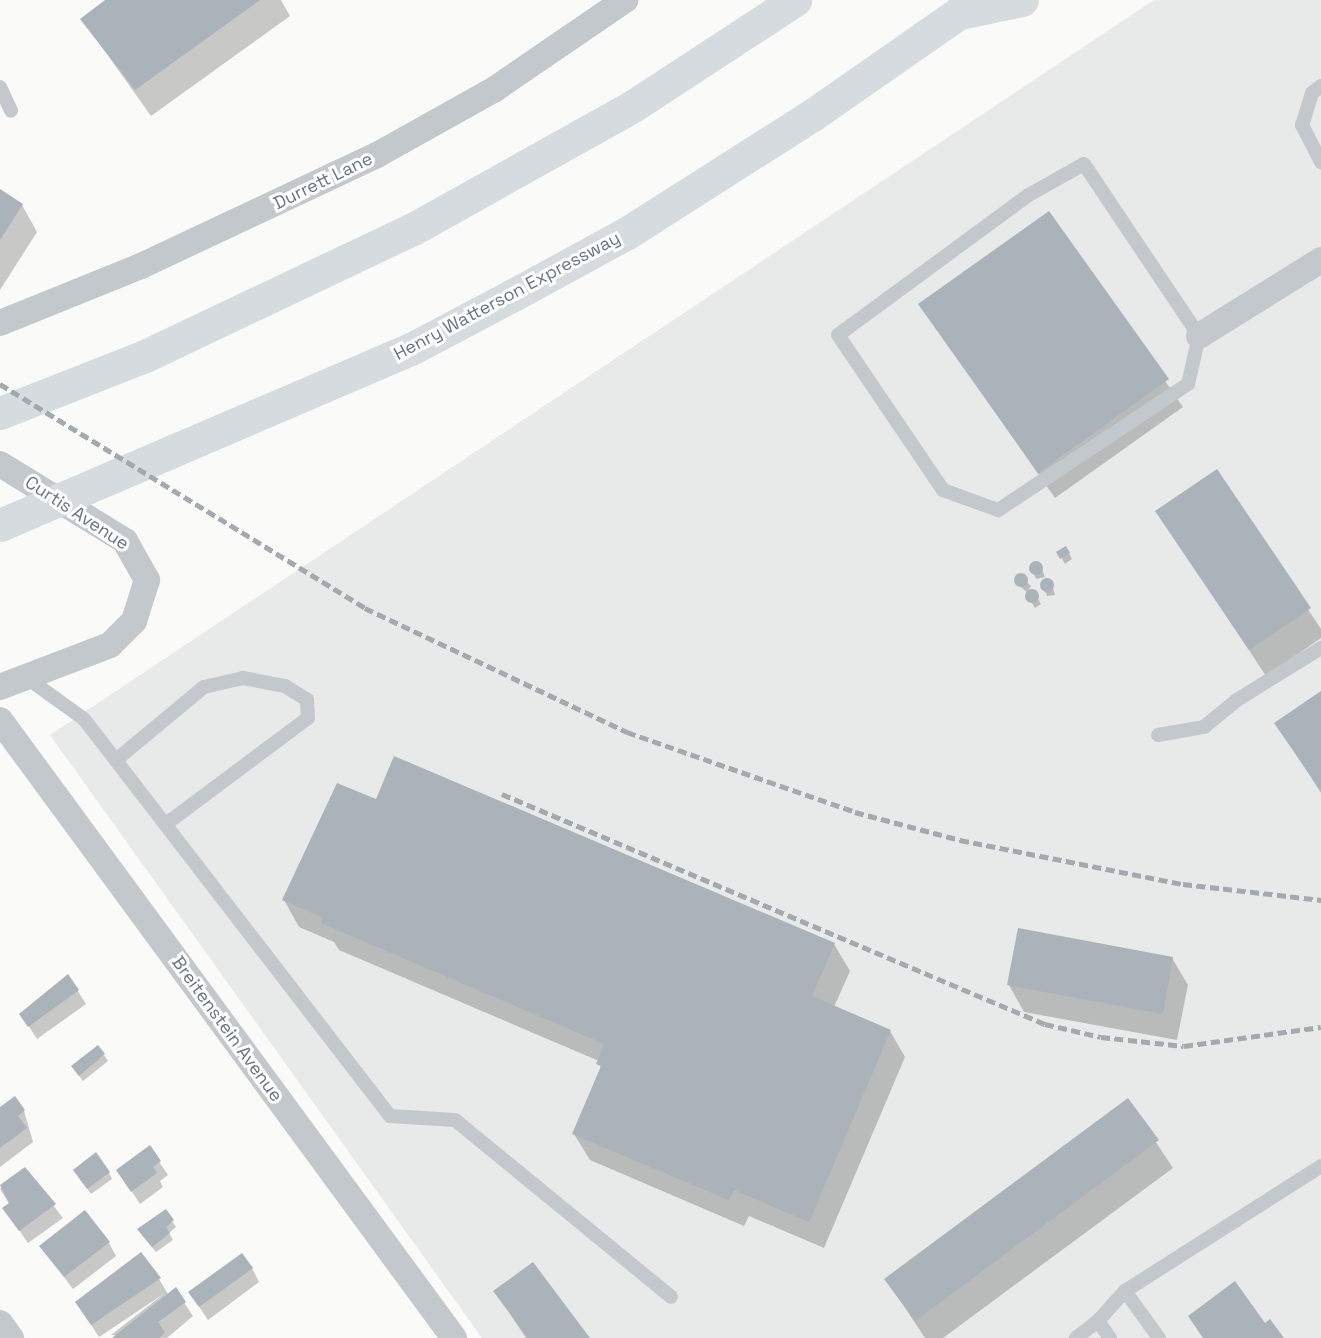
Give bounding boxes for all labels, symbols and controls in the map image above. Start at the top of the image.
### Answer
street label: Durrett Lane [270,148,376,214]
street label: Henry Watterson Expressway [390,227,624,365]
street label: Curtis Avenue [21,471,133,555]
street label: Breitenstein Avenue [167,952,287,1106]

